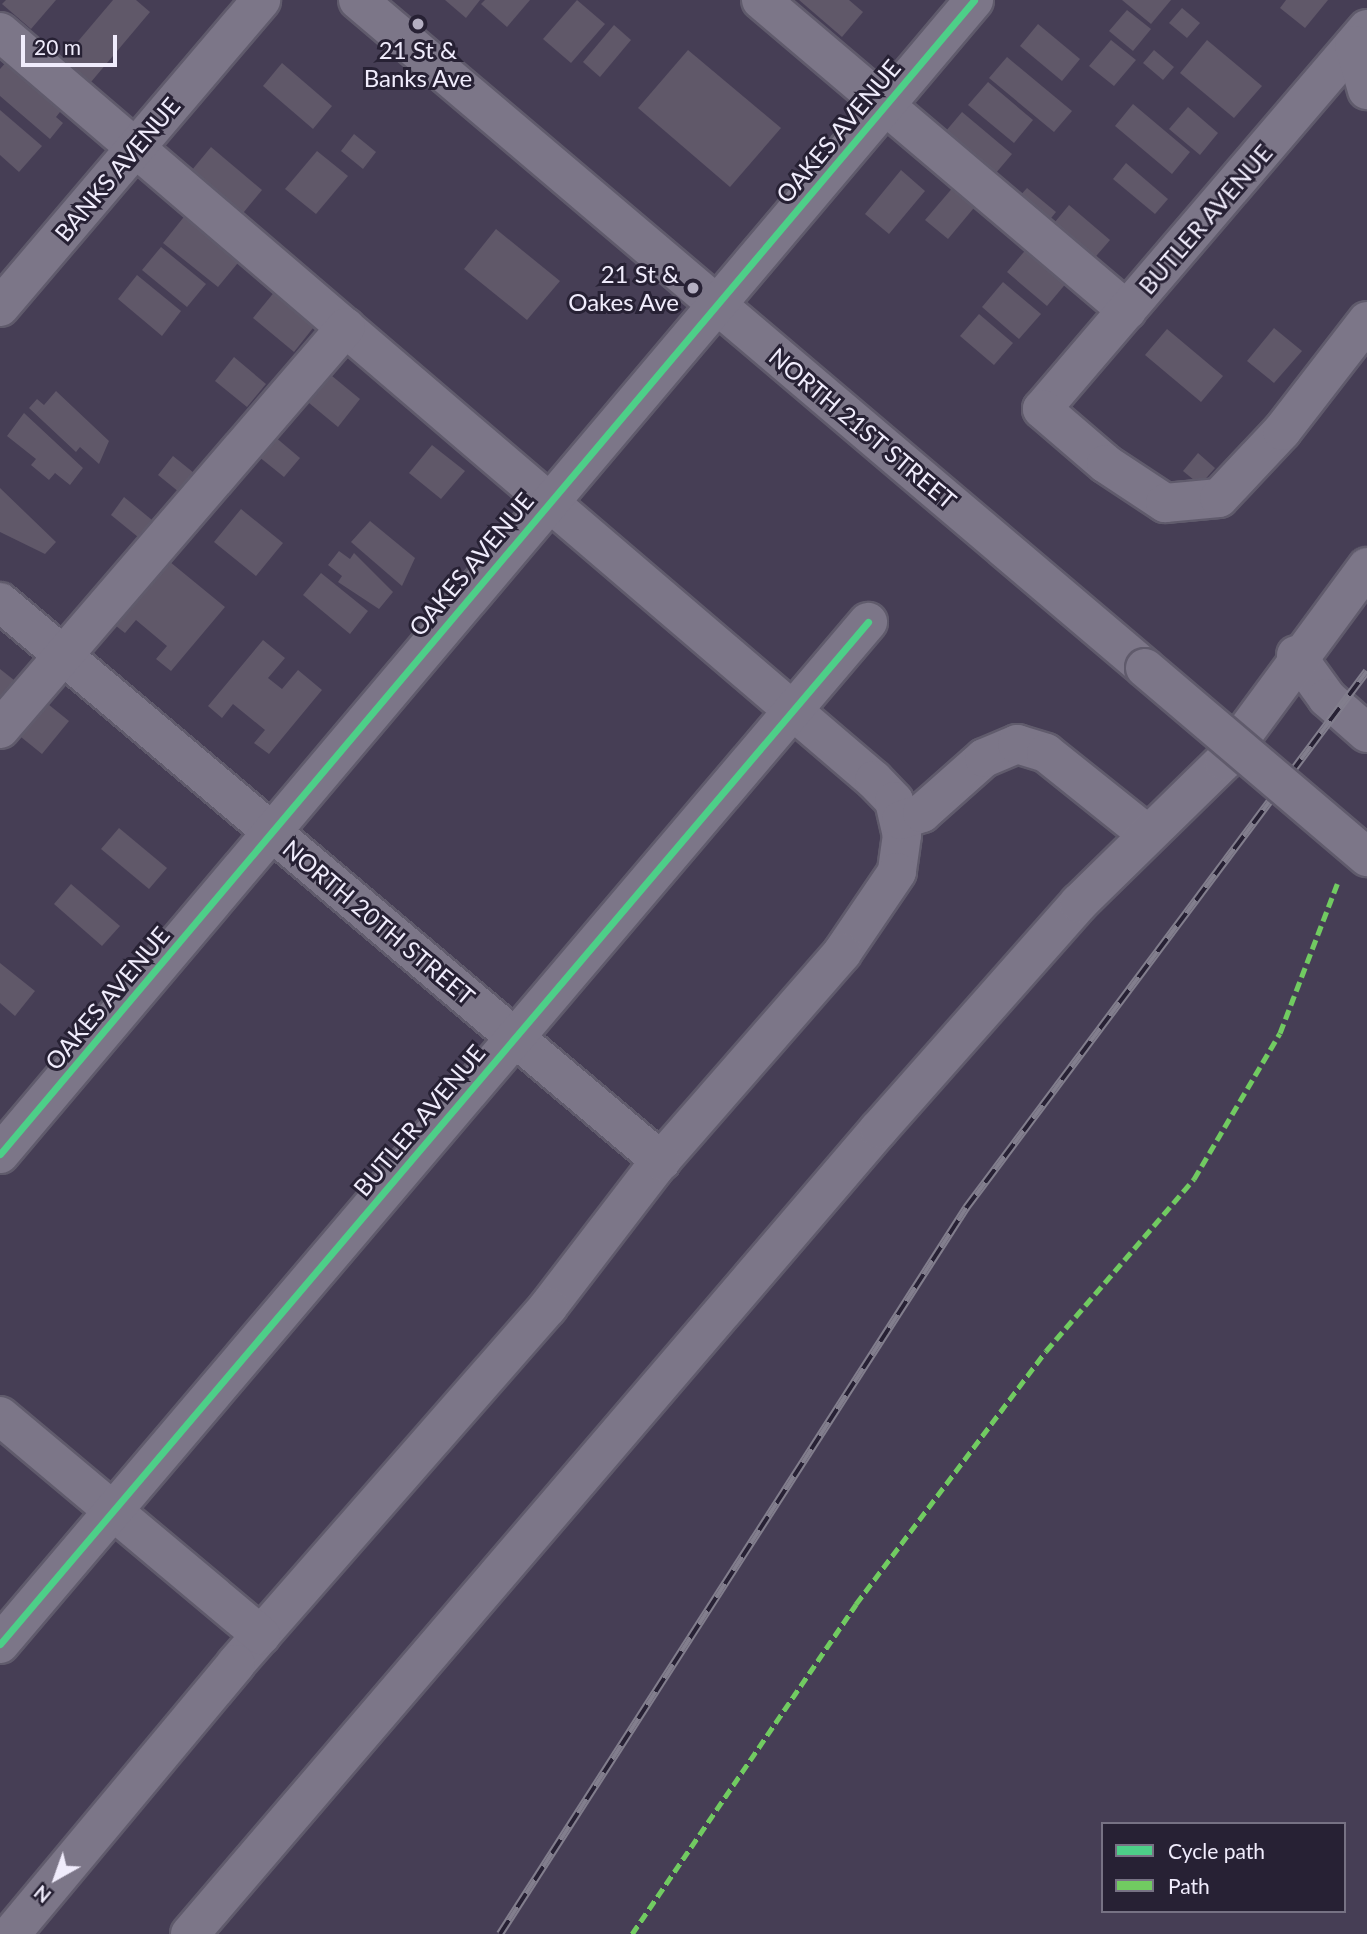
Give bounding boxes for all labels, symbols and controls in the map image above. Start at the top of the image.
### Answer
marker: 21 St & Banks Ave [410,16,426,32]
scale bar [24,21,121,65]
text: 20 m [34,34,81,59]
place label: 21 St & Banks Ave [363,36,473,92]
street label: OAKES AVENUE [769,53,907,209]
street label: BANKS AVENUE [48,91,186,247]
street label: BUTLER AVENUE [1132,138,1278,300]
place label: 21 St & Oakes Ave [567,260,679,316]
marker: 21 St & Oakes Ave [685,280,701,296]
street label: NORTH 21ST STREET [763,341,963,515]
street label: OAKES AVENUE [402,486,540,642]
street label: NORTH 20TH STREET [277,833,481,1011]
street label: OAKES AVENUE [38,920,176,1076]
street label: BUTLER AVENUE [347,1038,491,1202]
legend [1101,1822,1346,1913]
text: Cycle path [1168,1838,1265,1863]
north arrow [21,1843,91,1913]
text: Path [1168,1873,1210,1898]
text: N [29,1881,55,1908]

